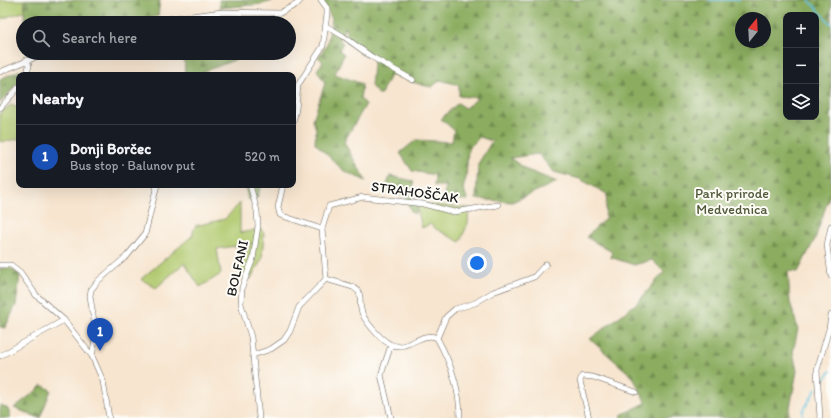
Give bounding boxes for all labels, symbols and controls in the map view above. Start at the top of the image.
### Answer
north arrow [735,12,771,48]
map controls [783,12,819,120]
button: + [783,12,819,48]
search box [16,16,296,60]
icon: search [30,27,52,49]
text: Search here [62,29,137,47]
button: − [783,48,819,84]
button: layers [783,84,819,120]
text: Nearby [32,88,84,108]
text: Donji Borčec [70,140,151,158]
text: 1 [42,149,48,164]
text: 520 m [244,149,280,164]
text: Bus stop · Balunov put [70,158,195,173]
street label: STRAHOŠČAK [370,178,460,207]
park label: Park prirode Medvednica [695,185,769,218]
street label: BOLFANI [223,238,252,298]
your location [467,253,487,273]
pin: 1 [87,318,113,351]

